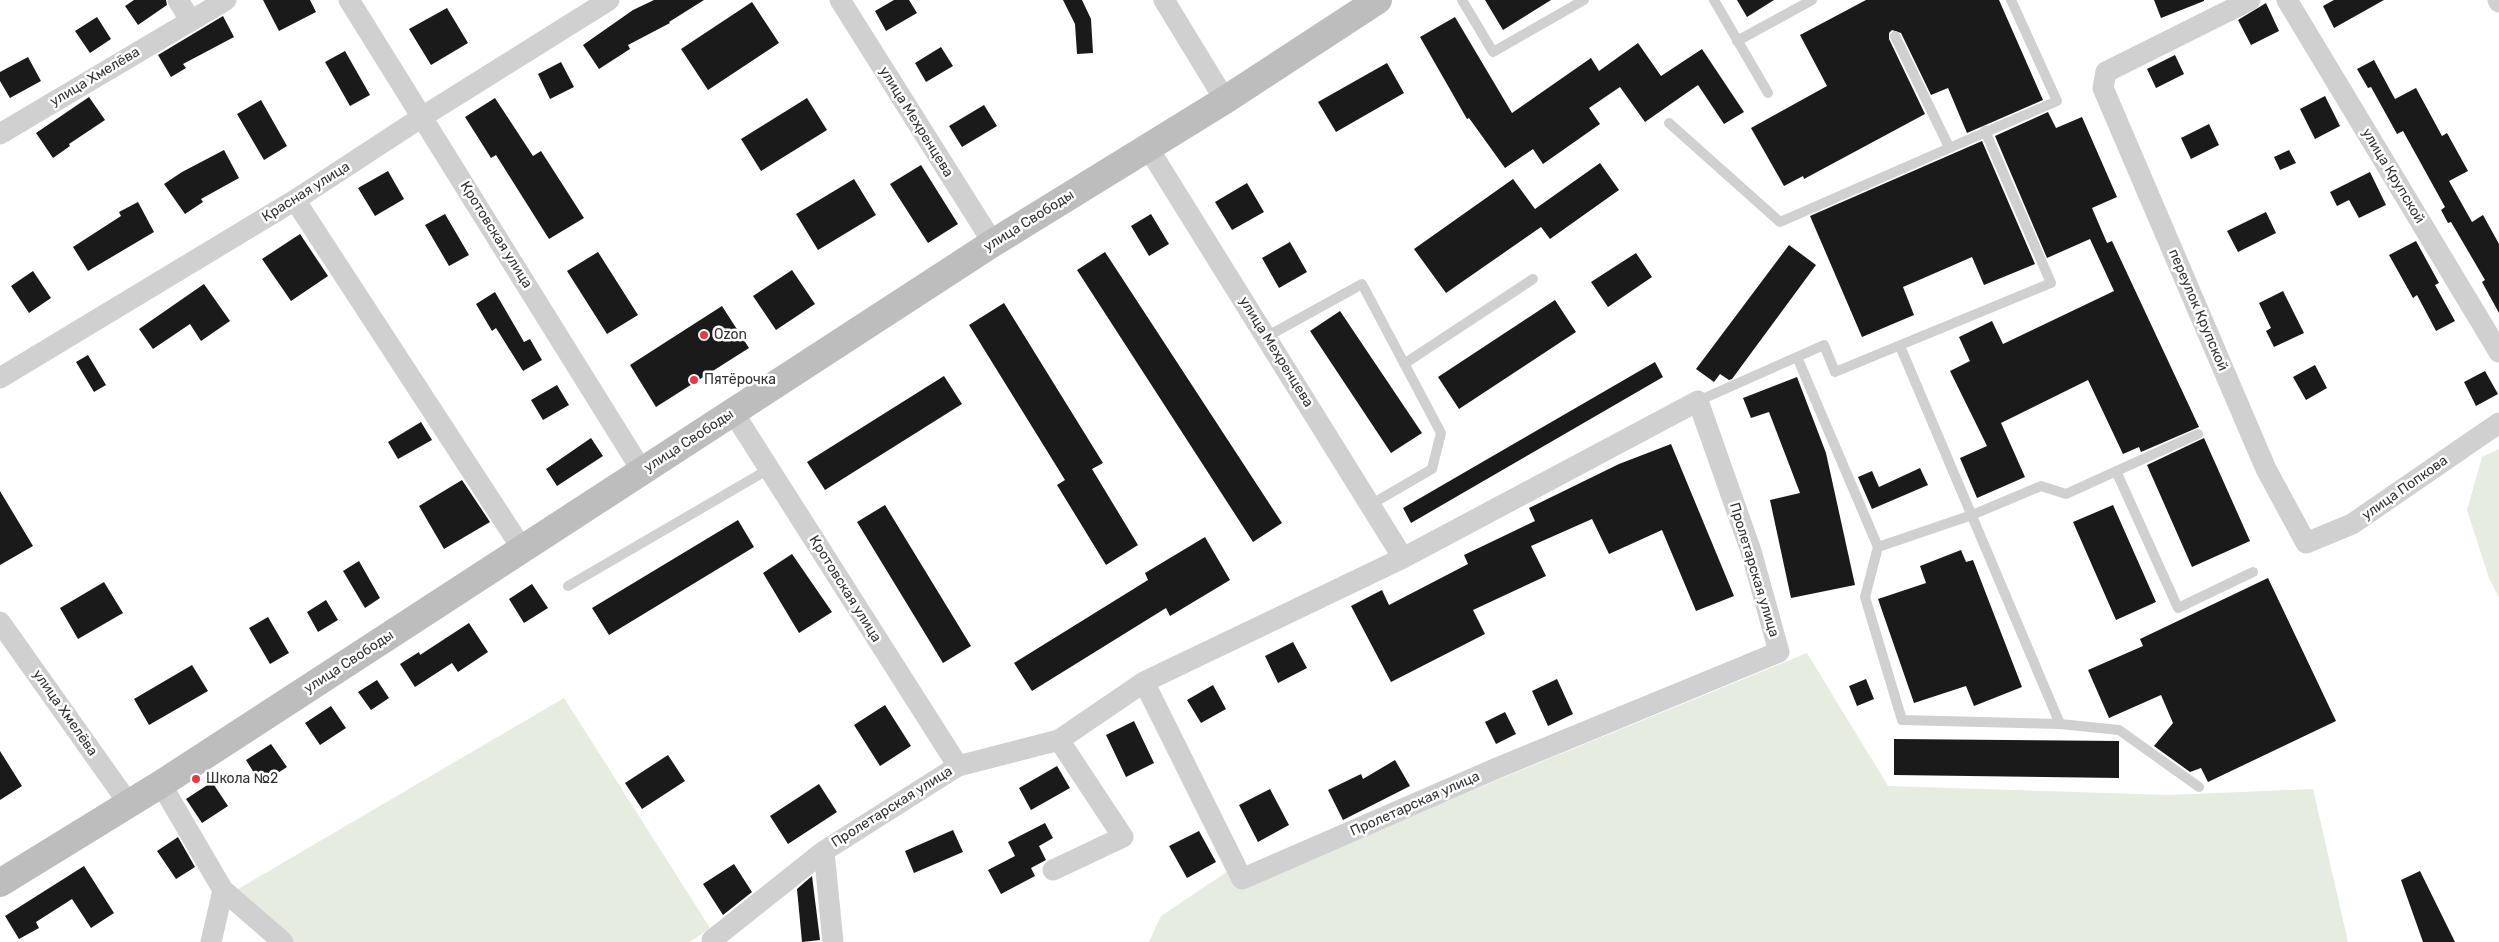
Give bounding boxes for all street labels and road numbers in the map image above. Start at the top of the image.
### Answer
street label: улица Хмелёва [47,44,143,110]
street label: улица Мехренцева [875,64,957,180]
street label: улица Крупской [2358,125,2428,227]
street label: Красная улица [259,158,353,226]
street label: Кротовская улица [456,179,536,291]
street label: улица Свободы [981,186,1077,256]
street label: переулок Крупской [2165,247,2231,373]
street label: улица Мехренцева [1235,294,1317,410]
street label: улица Свободы [641,406,737,476]
street label: улица Попкова [2359,452,2451,524]
street label: Пролетарская улица [1726,501,1782,639]
street label: Кротовская улица [805,533,885,645]
street label: улица Свободы [301,627,397,697]
street label: улица Хмелёва [29,667,101,759]
street label: Пролетарская улица [828,763,956,851]
street label: Пролетарская улица [1348,768,1482,840]

